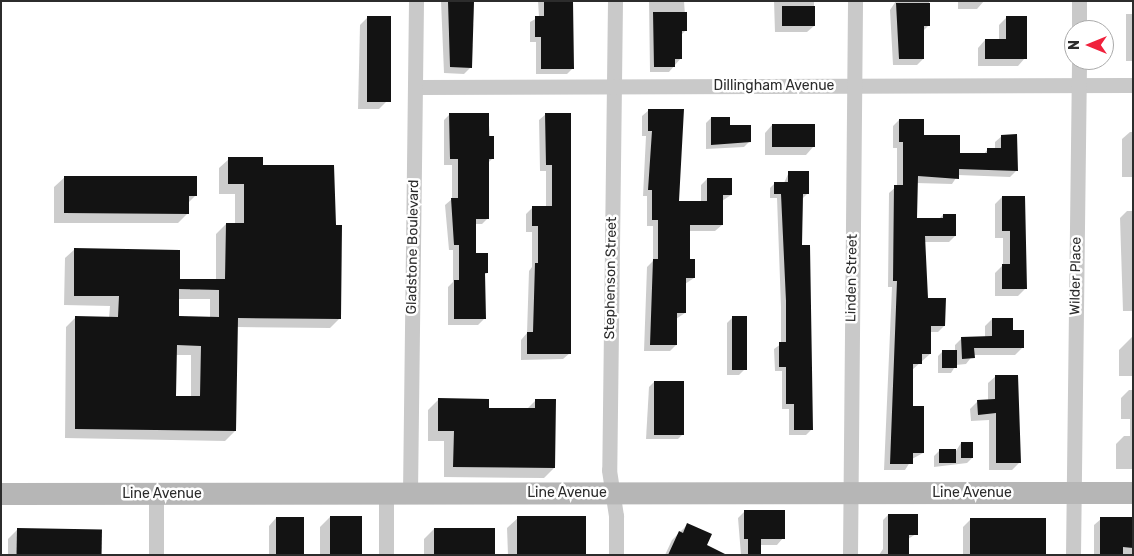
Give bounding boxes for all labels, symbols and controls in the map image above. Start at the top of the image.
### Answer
north arrow [1064,20,1114,70]
text: N [1066,40,1083,50]
street label: Dillingham Avenue [713,78,835,94]
street label: Gladstone Boulevard [403,179,423,315]
street label: Stephenson Street [602,216,620,340]
street label: Linden Street [843,234,861,322]
street label: Wilder Place [1067,237,1085,315]
street label: Line Avenue [527,485,607,501]
street label: Line Avenue [932,485,1012,501]
street label: Line Avenue [122,486,202,502]

